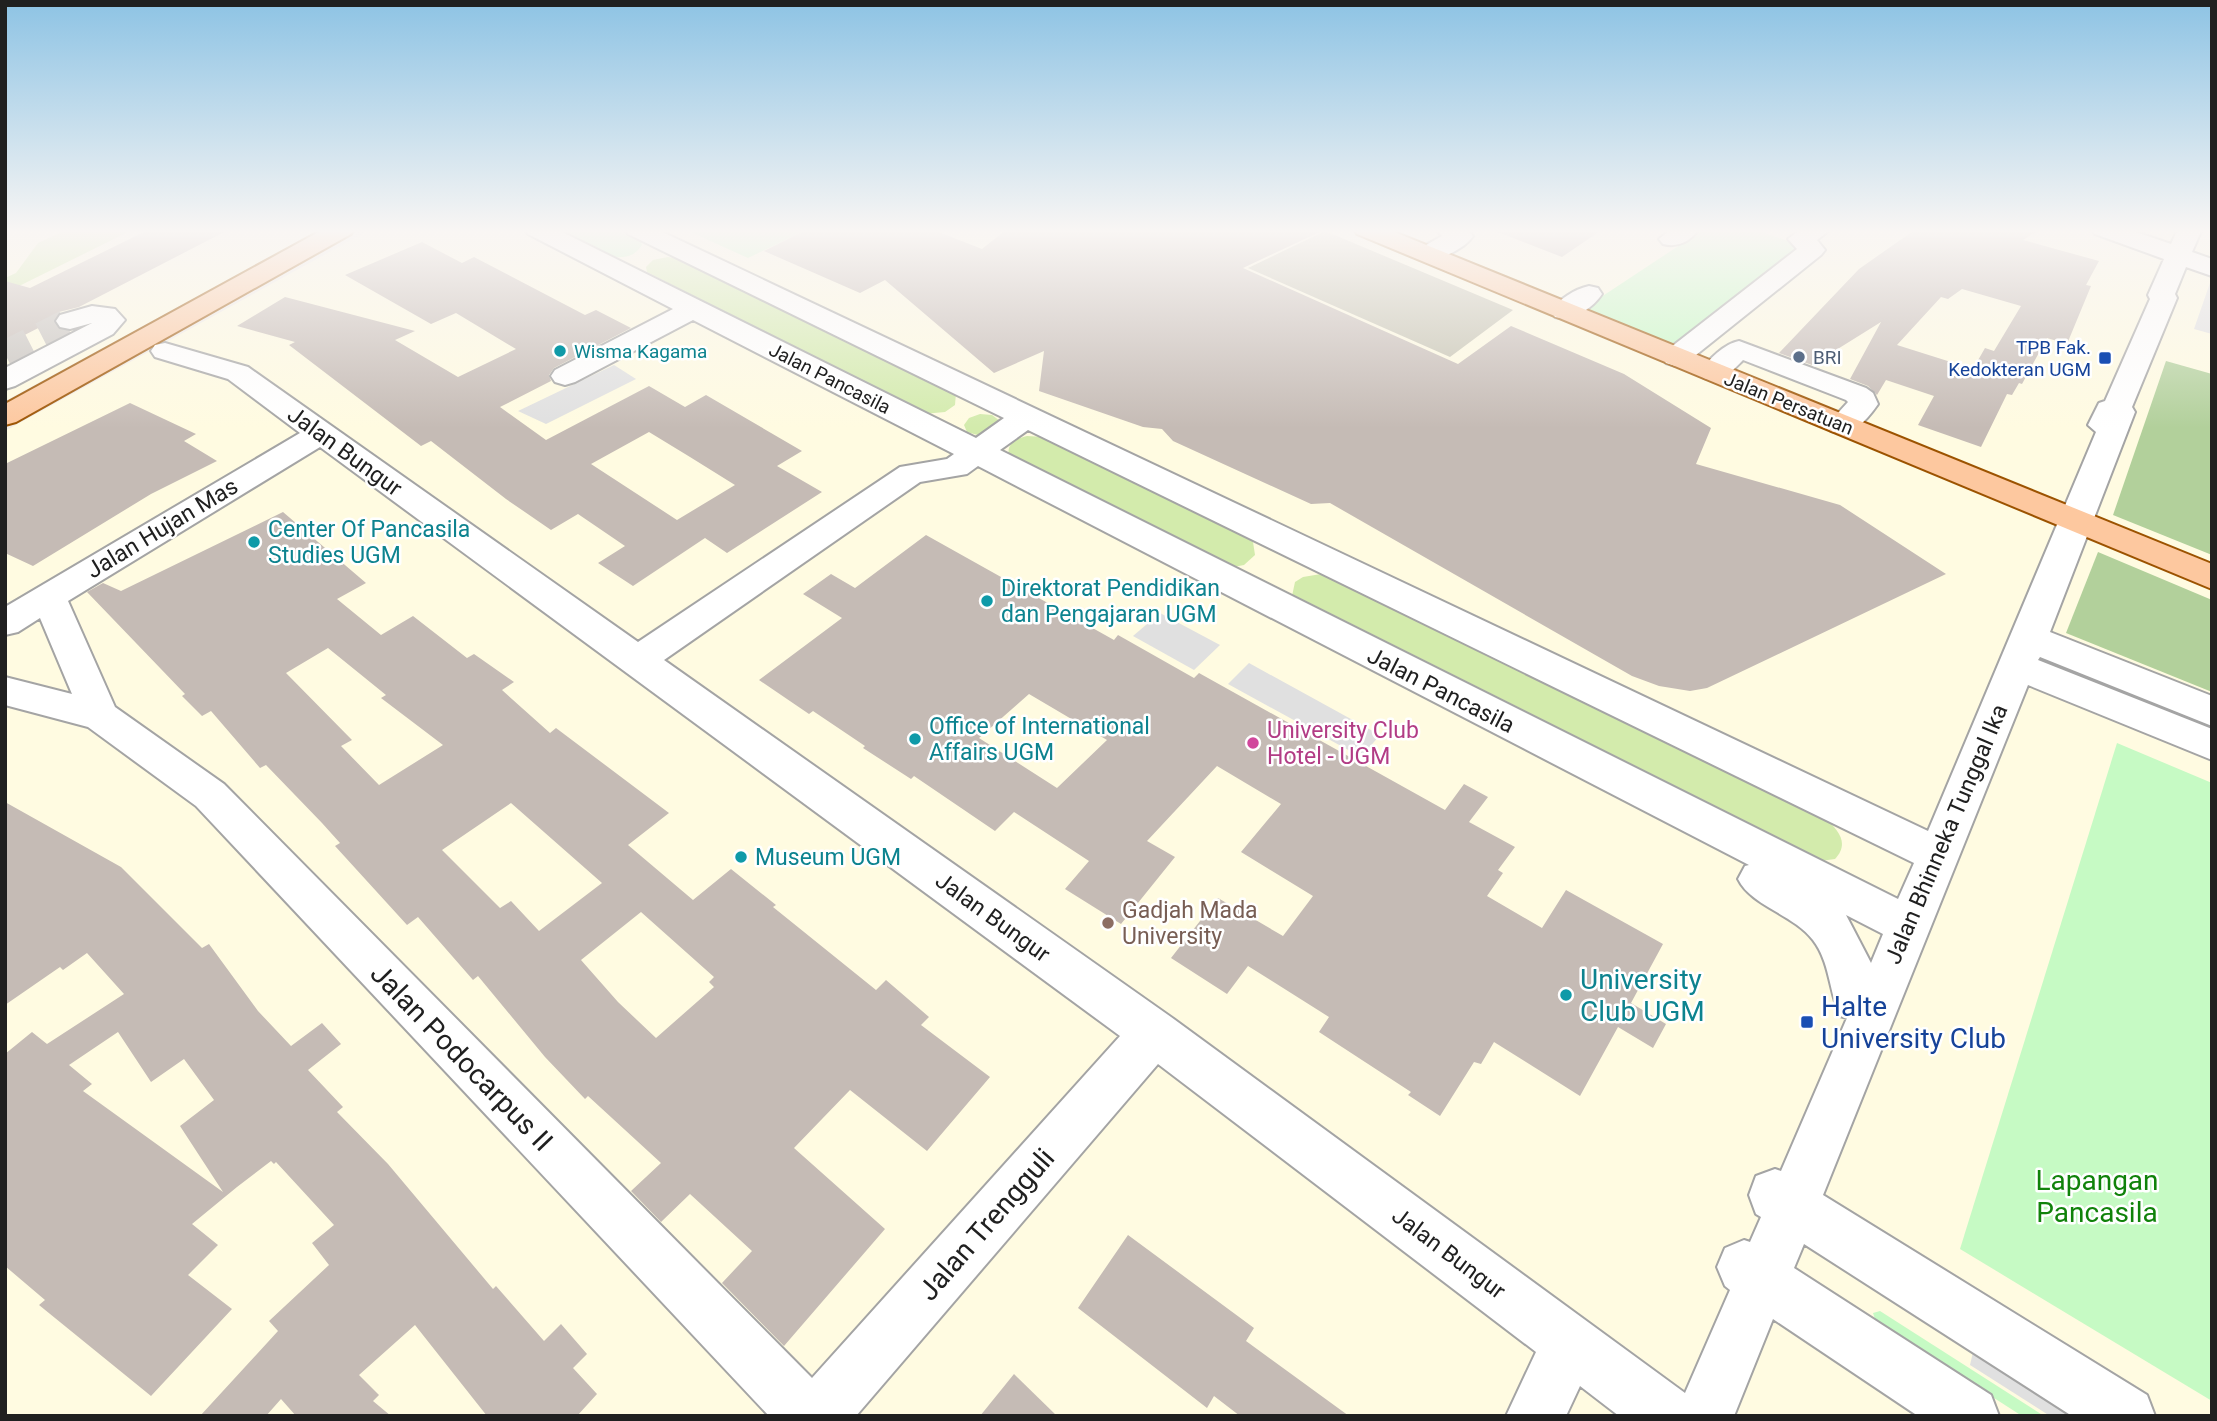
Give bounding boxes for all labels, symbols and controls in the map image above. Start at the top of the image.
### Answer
place label: TPB Fak. Kedokteran UGM [1948,336,2091,381]
street label: Jalan Pancasila [765,338,894,419]
place label: Wisma Kagama [574,340,707,363]
marker: Wisma Kagama [552,343,568,359]
place label: BRI [1813,346,1842,369]
marker: BRI [1791,349,1807,365]
marker: TPB Fak. Kedokteran UGM [2097,350,2113,366]
street label: Jalan Persatuan [1721,367,1857,440]
street label: Jalan Bungur [282,401,407,502]
street label: Jalan Hujan Mas [82,473,243,584]
place label: Center Of Pancasila Studies UGM [268,516,470,569]
marker: Center Of Pancasila Studies UGM [246,534,262,550]
place label: Direktorat Pendidikan dan Pengajaran UGM [1001,575,1220,628]
marker: Direktorat Pendidikan dan Pengajaran UGM [979,593,995,609]
street label: Jalan Pancasila [1363,642,1519,739]
street label: Jalan Bhinneka Tunggal Ika [1879,700,2013,968]
place label: Office of International Affairs UGM [929,713,1150,766]
place label: University Club Hotel - UGM [1267,717,1419,770]
marker: Office of International Affairs UGM [907,731,923,747]
marker: University Club Hotel - UGM [1245,735,1261,751]
place label: Museum UGM [755,844,901,871]
marker: Museum UGM [733,849,749,865]
street label: Jalan Bungur [930,867,1055,968]
place label: Gadjah Mada University [1122,897,1258,950]
marker: Gadjah Mada University [1100,915,1116,931]
street label: Jalan Podocarpus II [364,957,559,1158]
place label: University Club UGM [1580,963,1705,1028]
marker: University Club UGM [1558,987,1574,1003]
place label: Halte University Club [1821,990,2006,1055]
marker: Halte University Club [1799,1014,1815,1030]
street label: Jalan Trengguli [911,1142,1061,1307]
park label: Lapangan Pancasila [2035,1164,2159,1229]
street label: Jalan Bungur [1387,1202,1511,1305]

